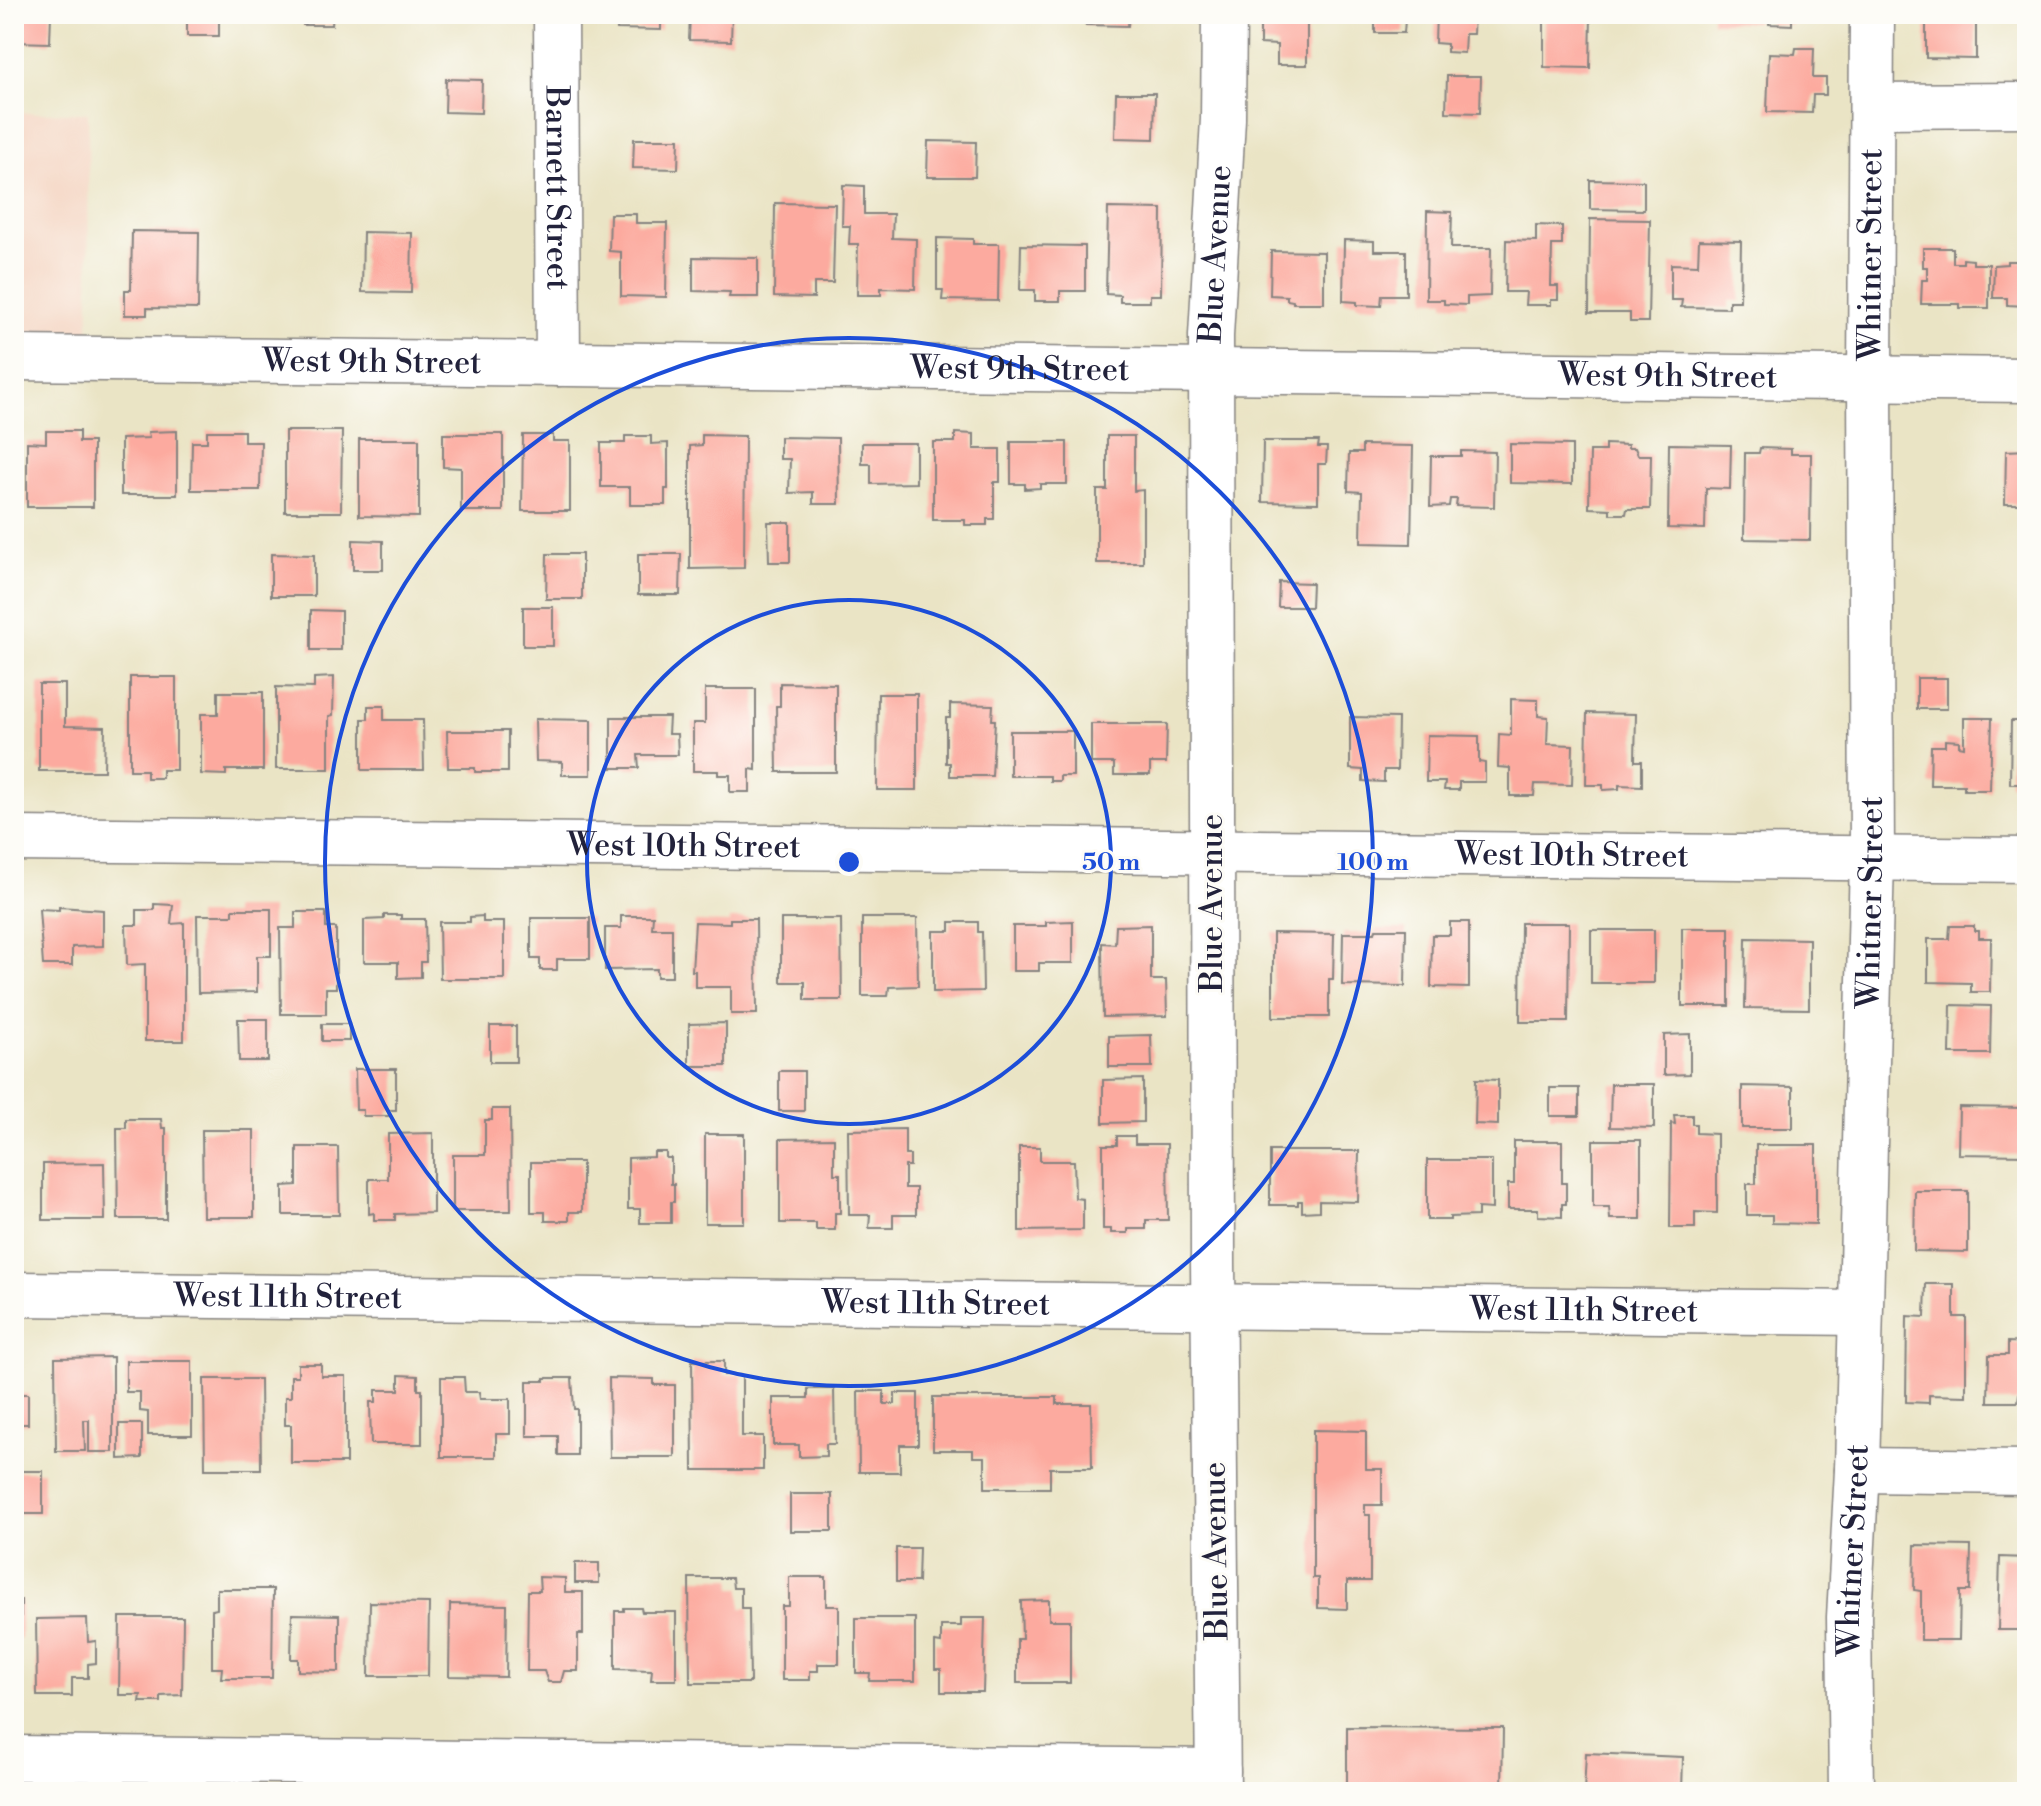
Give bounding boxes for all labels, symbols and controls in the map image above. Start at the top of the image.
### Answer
street label: Barnett Street [536,85,578,290]
street label: Whitner Street [1850,148,1891,362]
street label: Blue Avenue [1191,164,1240,345]
street label: West 9th Street [261,341,482,383]
street label: West 9th Street [909,348,1130,390]
street label: West 9th Street [1557,355,1778,397]
street label: Whitner Street [1848,796,1892,1010]
street label: Blue Avenue [1192,814,1232,993]
street label: West 10th Street [566,825,801,867]
street label: West 10th Street [1454,834,1689,876]
centre of rings [835,848,863,876]
text: 50 m [1082,848,1140,878]
text: 100 m [1337,848,1409,878]
street label: West 11th Street [173,1276,402,1318]
street label: West 11th Street [821,1282,1050,1325]
street label: West 11th Street [1469,1289,1698,1331]
street label: Whitner Street [1829,1444,1878,1657]
street label: Blue Avenue [1194,1461,1238,1642]

